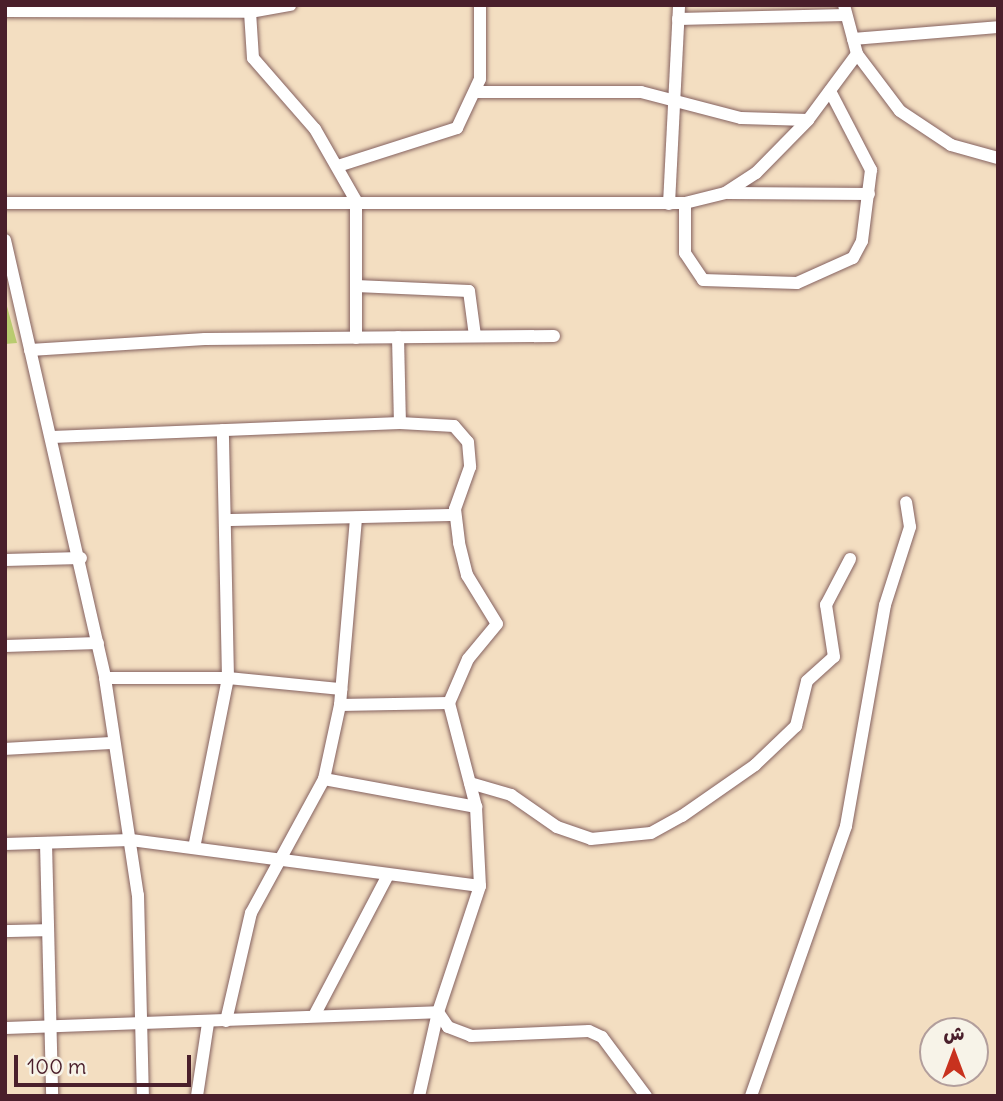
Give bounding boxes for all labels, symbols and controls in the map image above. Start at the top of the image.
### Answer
north arrow [919,1017,989,1087]
text: ش [944,1021,964,1045]
scale bar [18,1042,194,1086]
text: 100 m [27,1053,86,1080]

